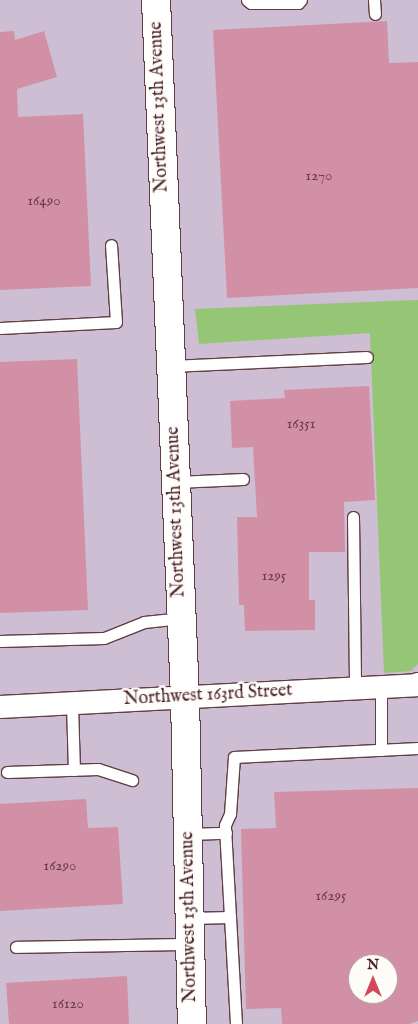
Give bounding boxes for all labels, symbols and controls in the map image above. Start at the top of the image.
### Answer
street label: Northwest 13th Avenue [146,21,174,193]
house number: 1270 [306,167,332,185]
house number: 16490 [27,192,61,210]
house number: 16351 [287,415,315,433]
street label: Northwest 13th Avenue [163,426,191,598]
house number: 1295 [262,567,286,585]
street label: Northwest 163rd Street [123,681,293,711]
street label: Northwest 13th Avenue [178,831,202,1003]
house number: 16290 [44,857,76,875]
house number: 16295 [316,887,346,905]
north arrow [348,954,398,1004]
text: N [367,956,379,974]
house number: 16120 [52,995,84,1013]

